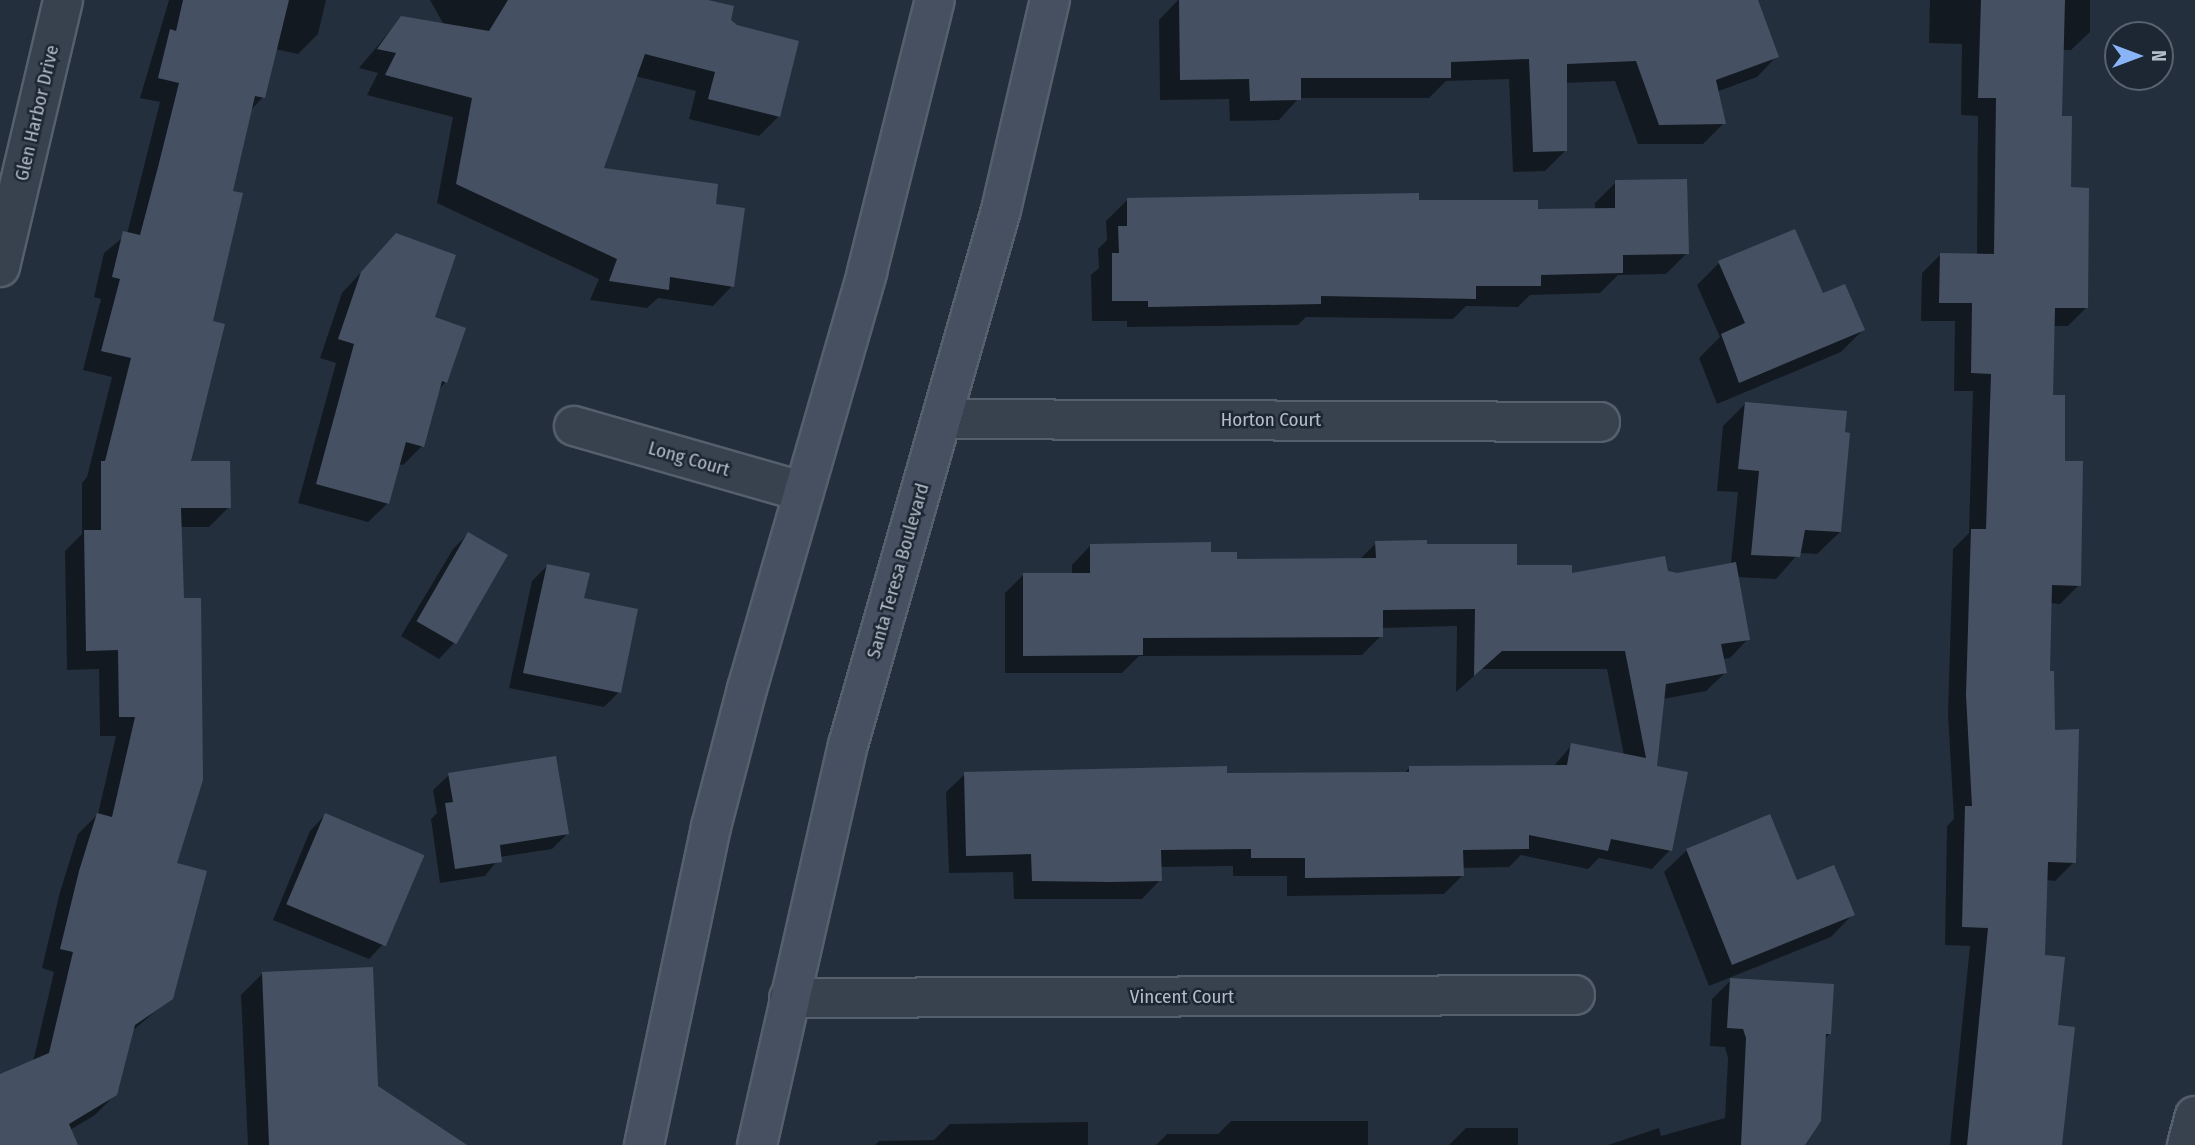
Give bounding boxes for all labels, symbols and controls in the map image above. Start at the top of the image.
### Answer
north arrow [2104,21,2174,91]
street label: Glen Harbor Drive [10,43,64,183]
text: N [2147,50,2170,62]
street label: Horton Court [1221,409,1321,431]
street label: Long Court [646,437,732,481]
street label: Santa Teresa Boulevard [862,481,934,661]
street label: Vincent Court [1130,986,1234,1008]

